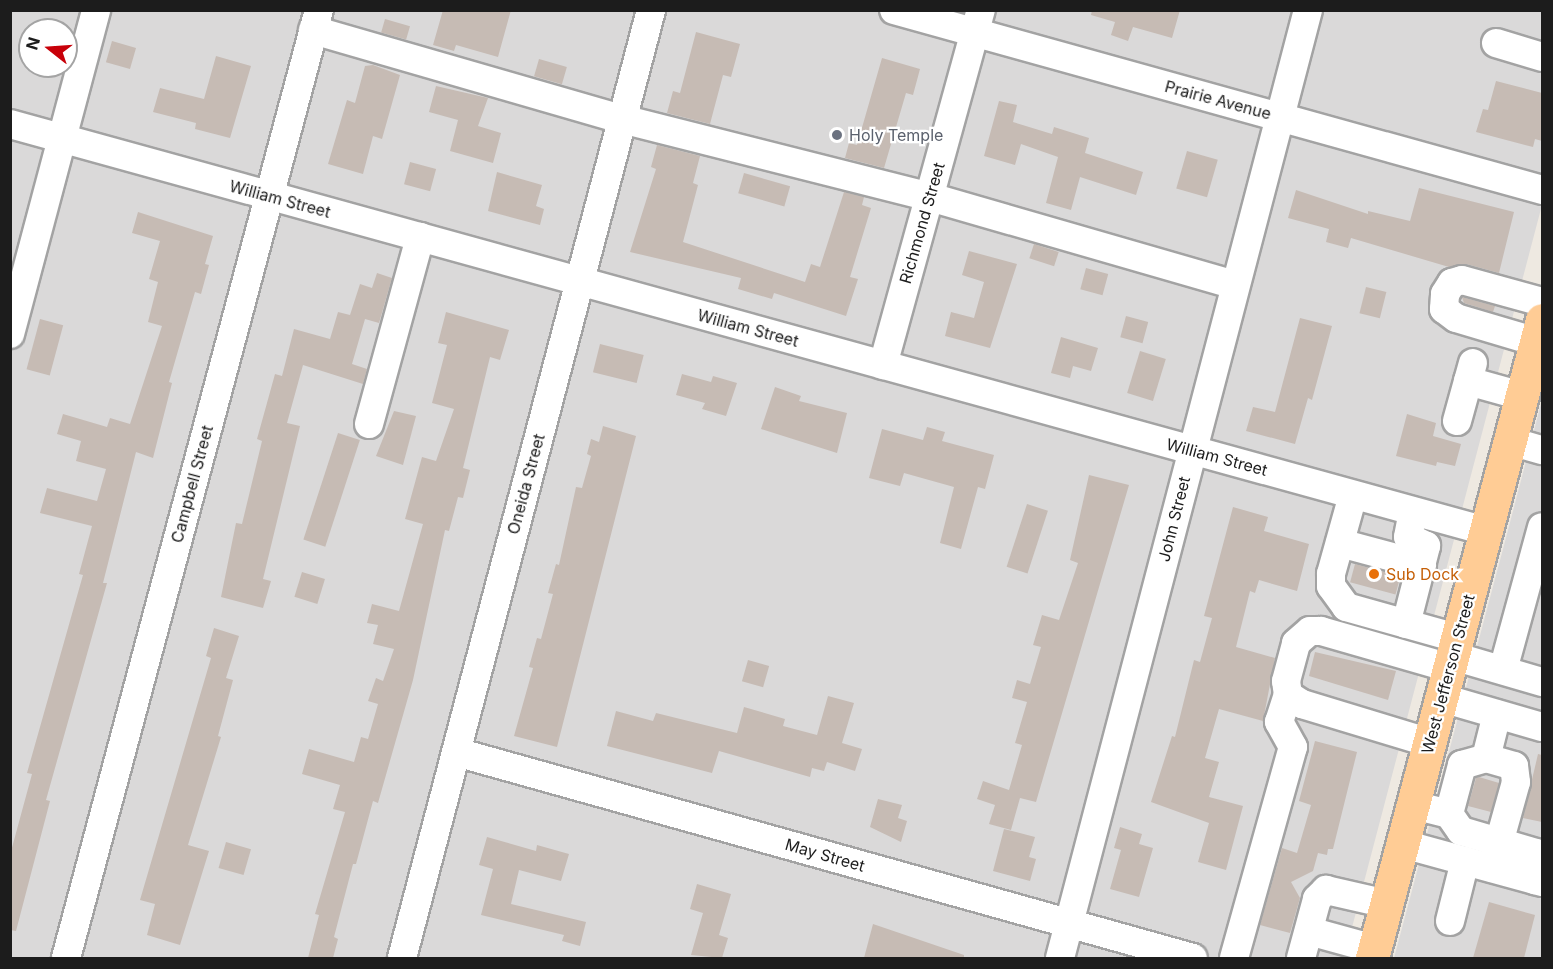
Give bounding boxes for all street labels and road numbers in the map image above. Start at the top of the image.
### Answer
street label: Prairie Avenue [1163,77,1273,123]
street label: Richmond Street [896,160,948,286]
street label: William Street [227,176,333,222]
street label: William Street [695,305,801,351]
street label: Campbell Street [167,423,217,545]
street label: Oneida Street [503,432,549,536]
street label: William Street [1164,434,1270,480]
street label: John Street [1154,474,1194,564]
street label: West Jefferson Street [1417,592,1479,756]
street label: May Street [783,834,867,876]

